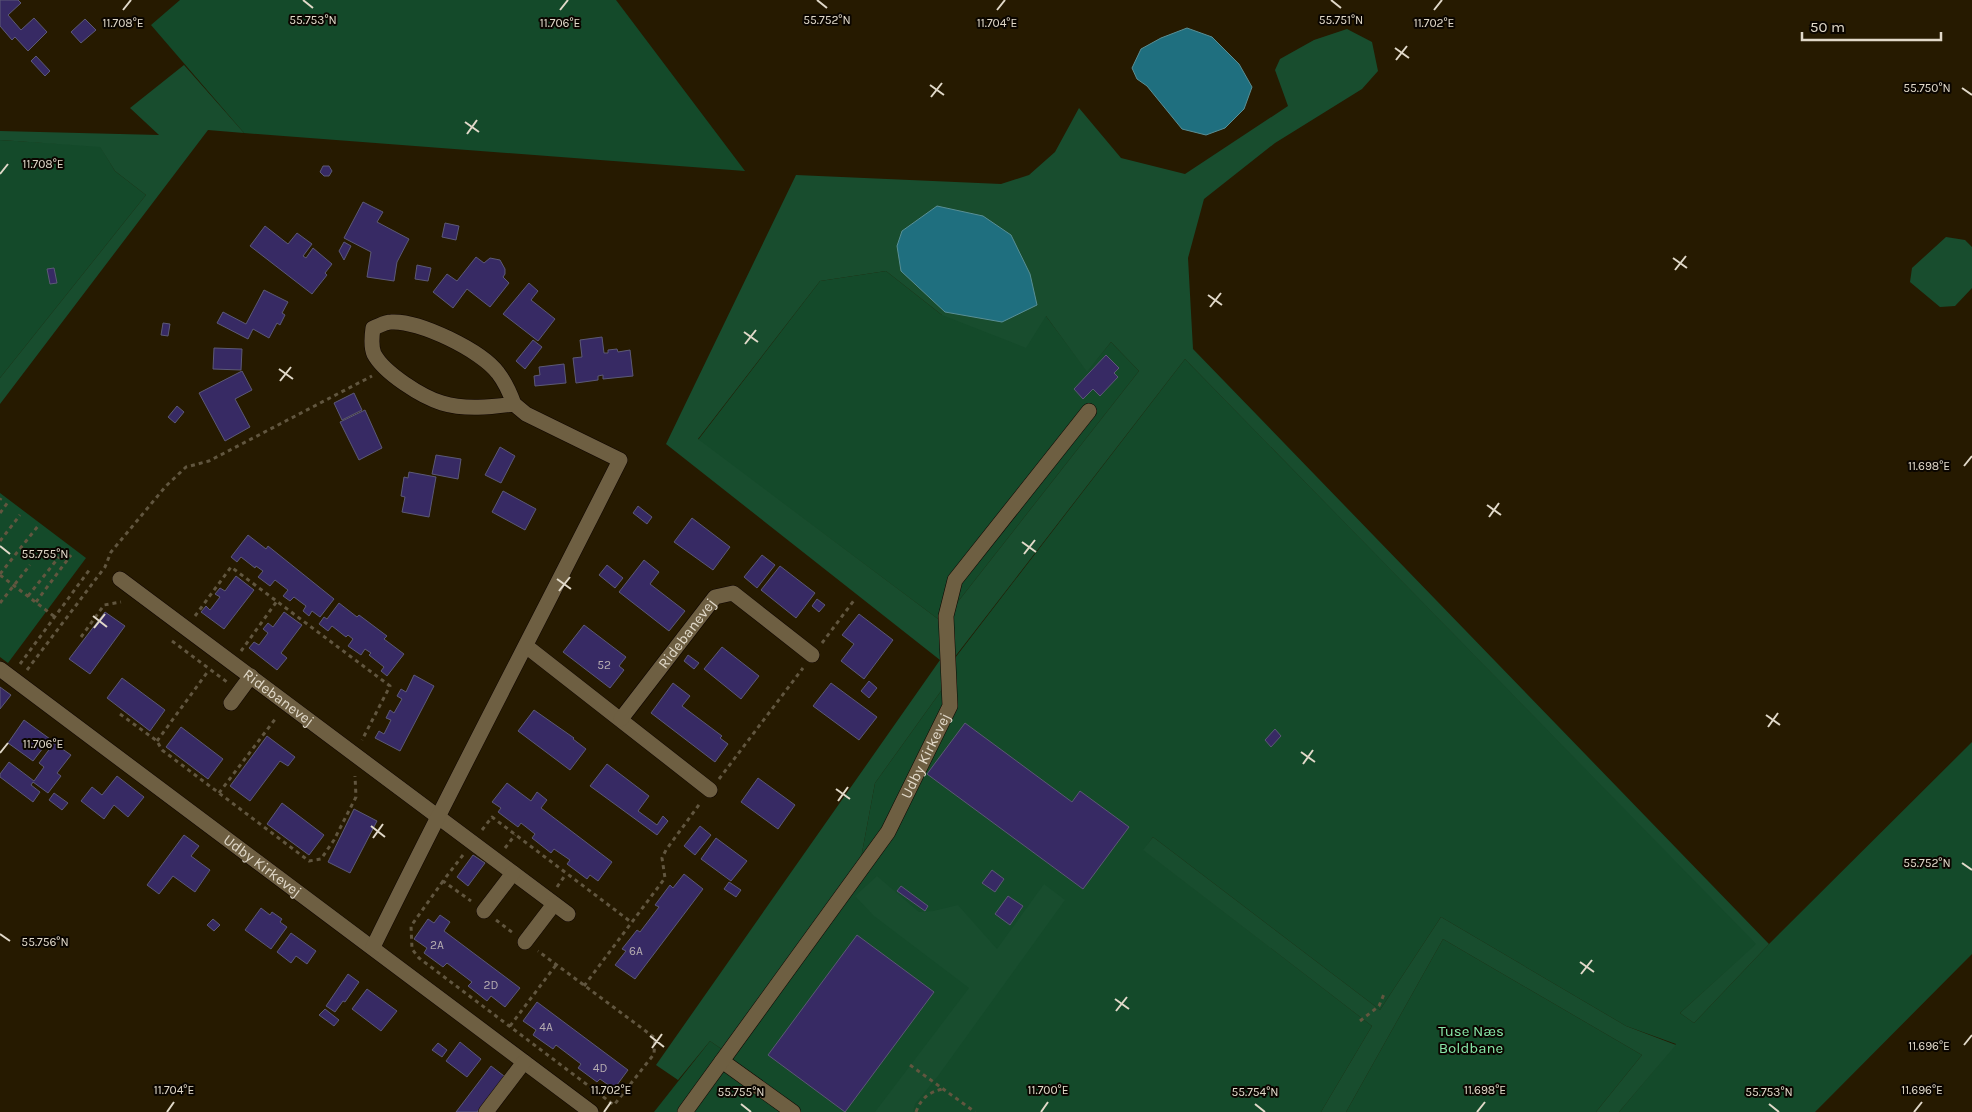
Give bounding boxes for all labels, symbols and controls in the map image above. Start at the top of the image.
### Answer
scale bar [1802,10,1941,42]
text: 55.753°N [289,13,337,27]
text: 55.752°N [803,13,851,27]
text: 55.751°N [1319,13,1363,27]
text: 11.708°E [102,16,144,30]
text: 11.706°E [540,16,580,30]
text: 11.704°E [977,16,1017,30]
text: 11.702°E [1414,16,1454,30]
text: 50 m [1810,18,1845,36]
text: 55.750°N [1903,81,1951,95]
text: 11.708°E [22,157,64,171]
text: 11.698°E [1908,459,1950,473]
text: 55.755°N [21,547,69,561]
street label: Ridebanevej [654,595,720,672]
house number: 52 [597,658,611,672]
street label: Ridebanevej [239,665,318,730]
street label: Udby Kirkevej [897,710,954,801]
text: 11.706°E [23,737,63,751]
street label: Udby Kirkevej [220,831,305,901]
text: 55.752°N [1903,856,1951,870]
text: 55.756°N [21,935,69,949]
house number: 2A [430,938,444,952]
house number: 6A [629,944,643,958]
house number: 2D [484,978,499,992]
house number: 4A [539,1020,553,1034]
park label: Tuse Næs Boldbane [1438,1022,1504,1057]
text: 11.696°E [1908,1039,1950,1053]
house number: 4D [593,1061,607,1075]
text: 11.704°E [154,1083,194,1097]
text: 11.702°E [591,1083,631,1097]
text: 11.700°E [1028,1083,1068,1097]
text: 11.698°E [1464,1083,1506,1097]
text: 11.696°E [1901,1083,1943,1097]
text: 55.755°N [717,1085,765,1099]
text: 55.754°N [1231,1085,1279,1099]
text: 55.753°N [1745,1085,1793,1099]

